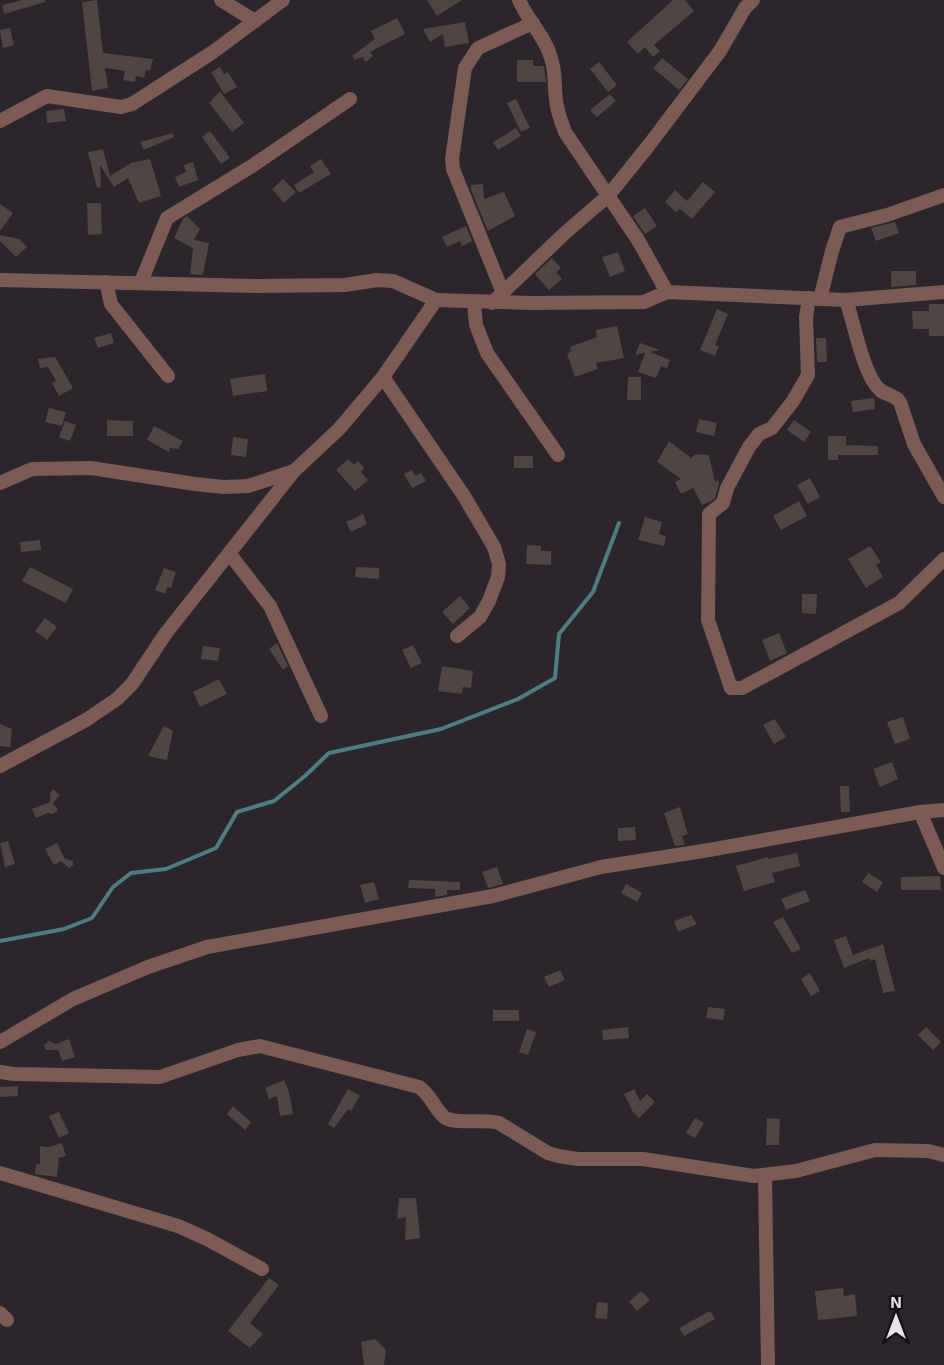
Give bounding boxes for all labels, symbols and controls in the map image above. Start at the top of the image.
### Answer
north arrow [866,1287,926,1347]
text: N [890,1292,902,1311]

